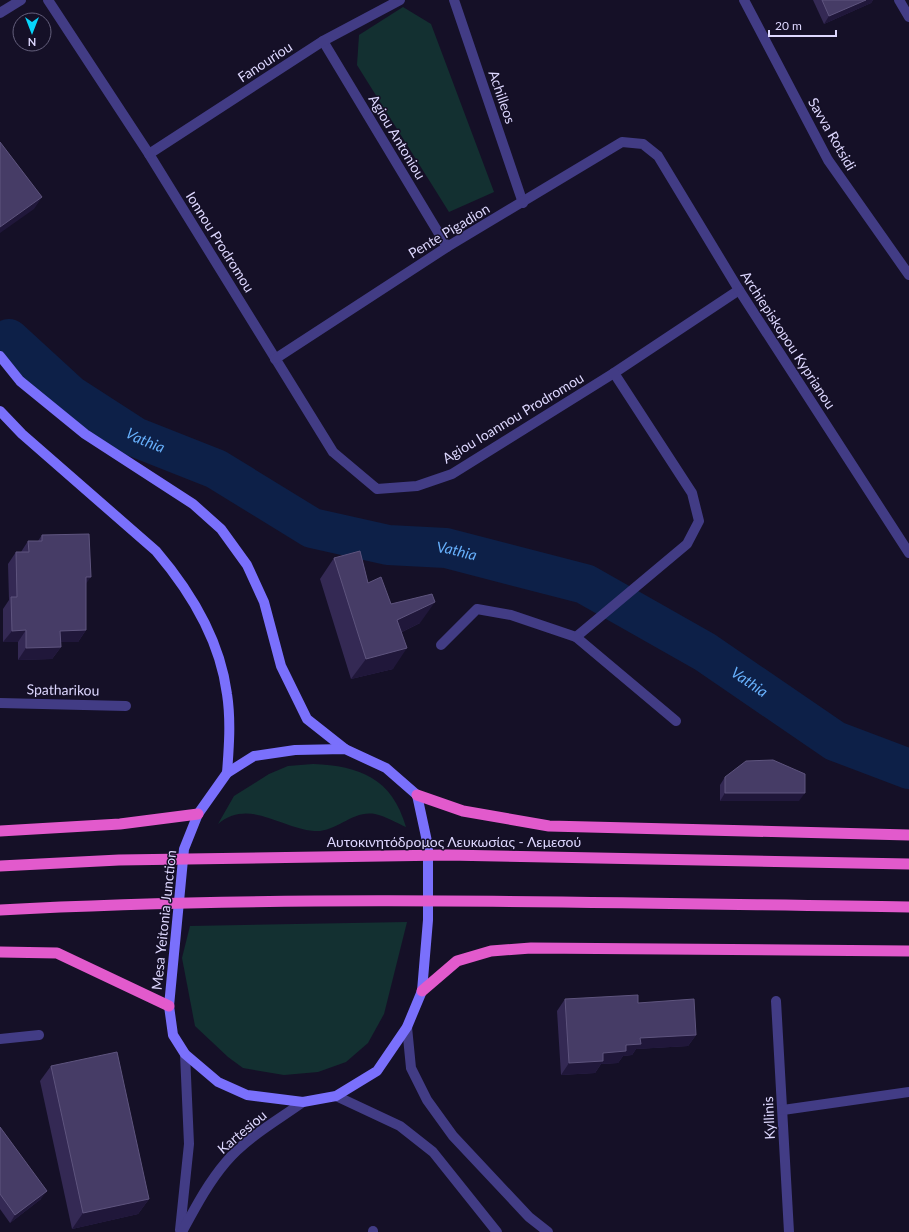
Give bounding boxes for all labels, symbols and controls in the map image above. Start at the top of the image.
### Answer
north arrow [12,12,52,52]
scale bar [769,12,836,38]
text: 20 m [775,18,802,33]
text: N [28,36,36,49]
street label: Fanouriou [234,38,295,85]
street label: Achilleos [485,68,519,126]
street label: Agiou Antoniou [365,91,429,182]
street label: Savva Rotsidi [805,94,860,173]
street label: Ionnou Prodromou [183,188,258,295]
street label: Pente Pigadion [405,200,493,262]
street label: Archiepiskopou Kyprianou [737,268,839,412]
street label: Agiou Ioannou Prodromou [439,369,586,467]
water label: Vathia [123,423,168,456]
water label: Vathia [436,538,479,564]
water label: Vathia [728,663,772,700]
street label: Spatharikou [26,680,100,699]
street label: Αυτοκινητόδρομος Λευκωσίας - Λεμεσού [327,833,581,850]
street label: Mesa Yeitonia Junction [148,849,179,991]
street label: Kyllinis [759,1096,778,1140]
street label: Kartesiou [214,1106,270,1157]

